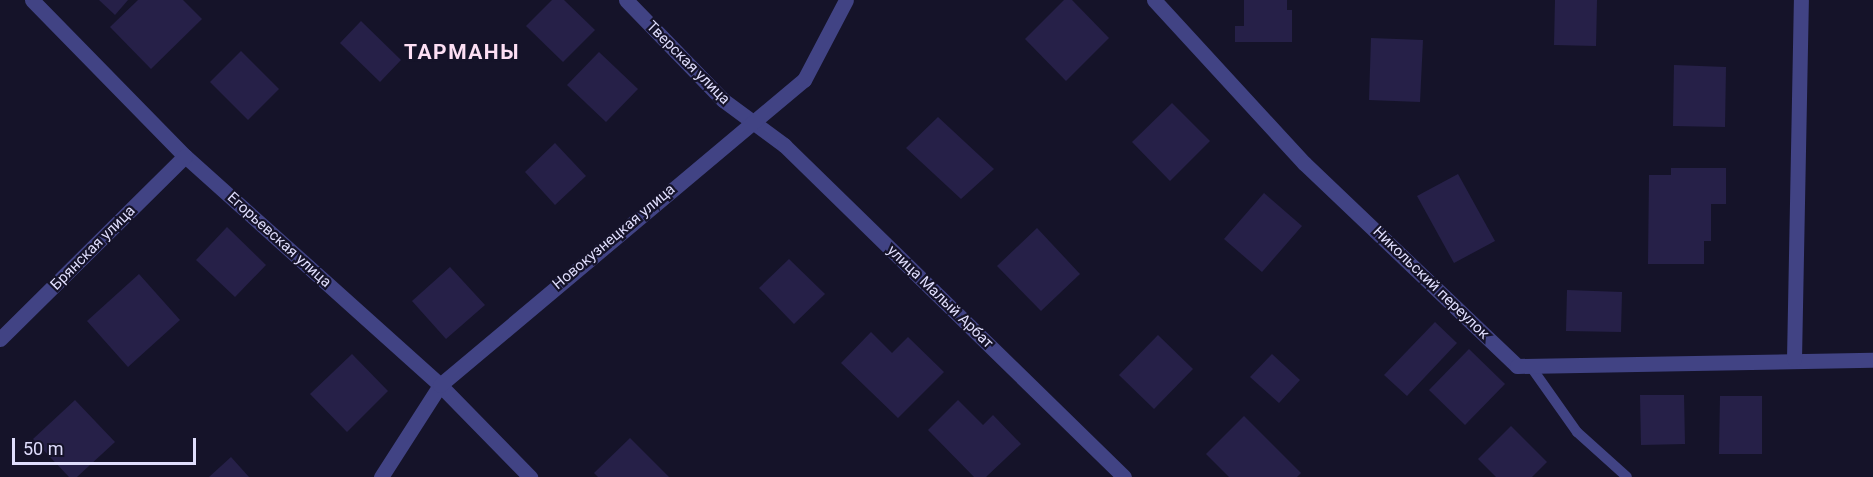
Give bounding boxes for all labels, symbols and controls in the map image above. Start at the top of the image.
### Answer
street label: Тверская улица [643,18,733,108]
district label: ТАРМАНЫ [404,39,520,65]
street label: Новокузнецкая улица [549,181,679,293]
street label: Егорьевская улица [223,189,335,291]
street label: Брянская улица [47,202,139,294]
street label: Никольский переулок [1369,223,1493,343]
street label: улица Малый Арбат [883,242,997,352]
scale bar [15,426,200,464]
text: 50 m [23,438,63,459]

